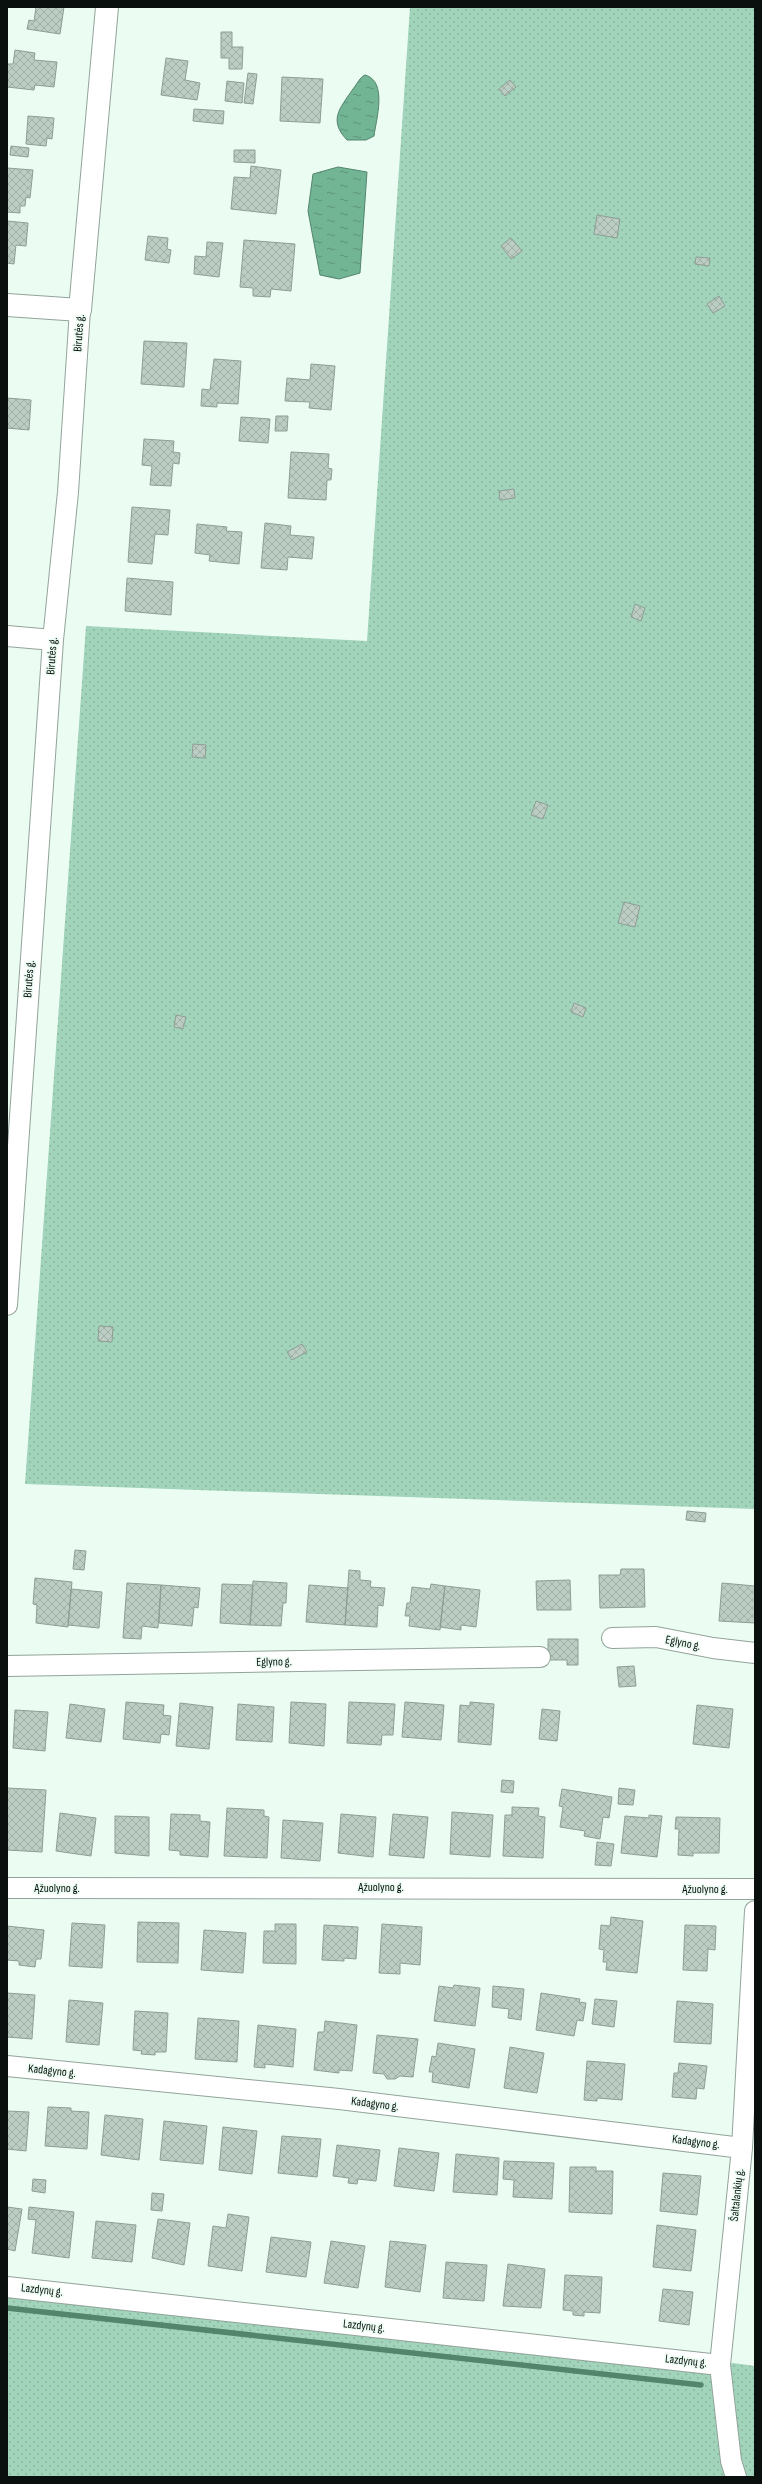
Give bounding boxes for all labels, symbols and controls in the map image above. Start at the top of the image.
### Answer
street label: Birutės g. [70,314,88,352]
street label: Birutės g. [43,637,61,675]
street label: Birutės g. [20,960,38,998]
street label: Eglyno g. [664,1632,702,1654]
street label: Eglyno g. [256,1654,292,1670]
street label: Ąžuolyno g. [357,1880,404,1895]
street label: Ąžuolyno g. [33,1881,80,1896]
street label: Ąžuolyno g. [681,1882,728,1897]
street label: Kadagyno g. [27,2061,77,2081]
street label: Kadagyno g. [350,2094,400,2114]
street label: Kadagyno g. [671,2132,721,2152]
street label: Šaltalankių g. [727,2168,747,2222]
street label: Lazdynų g. [20,2280,64,2300]
street label: Lazdynų g. [342,2316,386,2336]
street label: Lazdynų g. [664,2351,708,2371]

